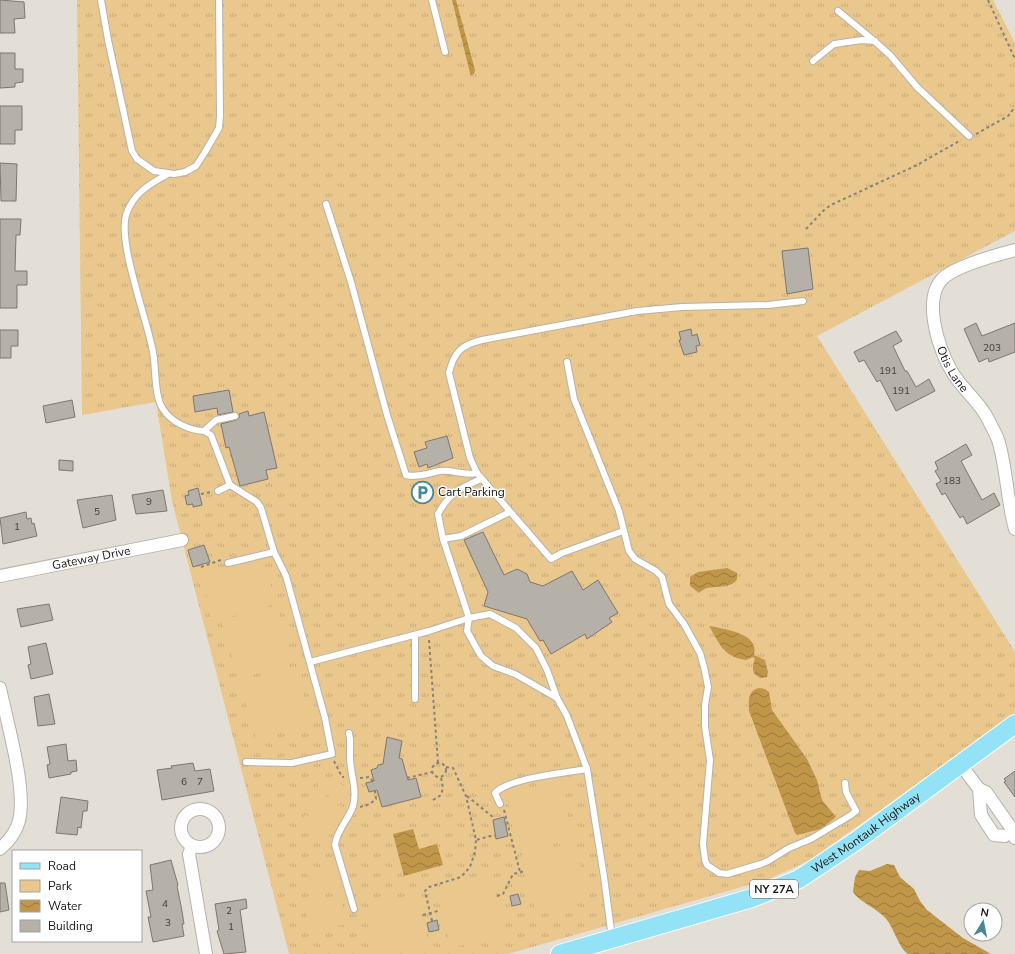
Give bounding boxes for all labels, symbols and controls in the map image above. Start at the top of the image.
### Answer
house number: 203 [983,341,1001,355]
street label: Otis Lane [933,344,972,396]
house number: 191 [879,364,897,378]
house number: 191 [892,384,910,398]
house number: 183 [943,474,961,488]
parking icon: Cart Parking [409,479,435,505]
place label: Cart Parking [438,484,505,500]
house number: 9 [146,495,152,509]
house number: 5 [94,505,100,519]
house number: 1 [14,520,20,534]
street label: Gateway Drive [51,542,132,574]
house number: 6 [181,775,187,789]
house number: 7 [197,775,203,789]
street label: West Montauk Highway [808,788,924,877]
legend [12,850,142,942]
text: Road [48,858,76,874]
text: Park [48,878,73,894]
road number: NY 27A [750,880,798,898]
house number: 4 [162,897,168,911]
text: Water [48,898,82,914]
north arrow [963,902,1003,942]
house number: 2 [226,904,232,918]
text: N [979,905,990,921]
house number: 3 [165,916,171,930]
text: Building [48,918,93,934]
house number: 1 [228,920,234,934]

